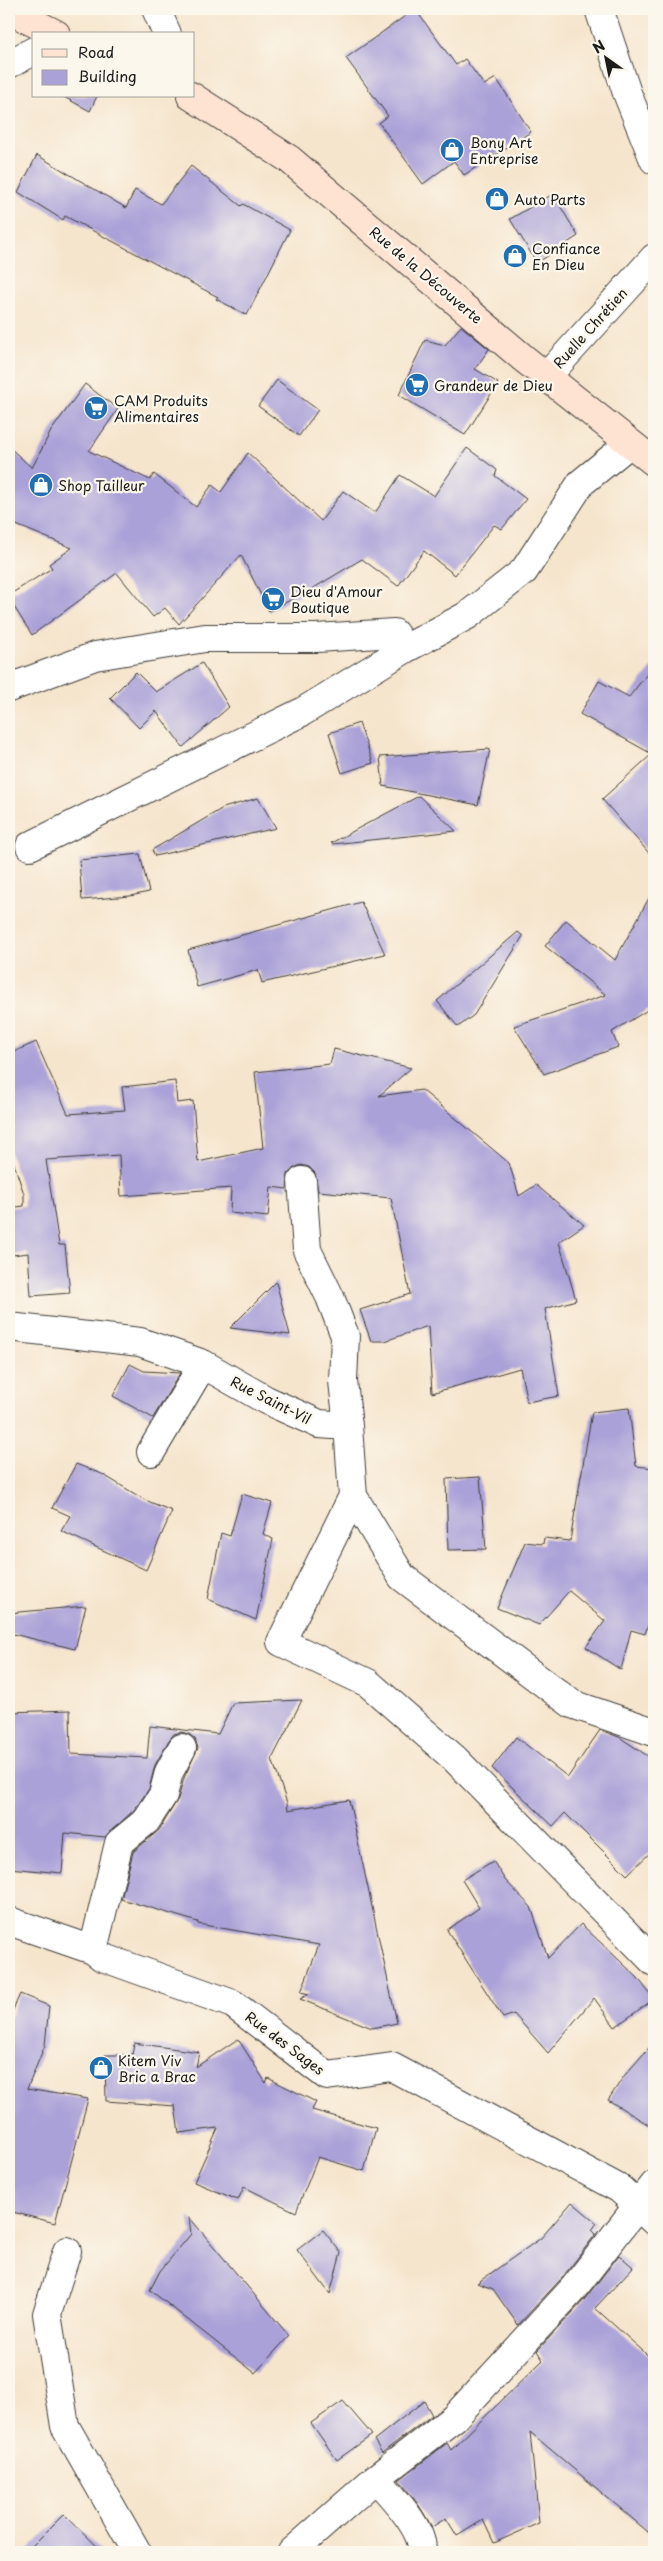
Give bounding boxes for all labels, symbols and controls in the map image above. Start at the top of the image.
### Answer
legend [32,32,195,98]
north arrow [580,32,630,82]
text: N [588,35,609,59]
text: Road [78,40,114,63]
text: Building [78,64,137,87]
place label: Bony Art Entreprise [470,132,538,169]
shop icon: Bony Art Entreprise [439,137,465,163]
shop icon: Auto Parts [484,186,510,212]
place label: Auto Parts [514,189,586,210]
street label: Rue de la Découverte [365,221,487,329]
place label: Confiance En Dieu [532,238,601,275]
shop icon: Confiance En Dieu [502,243,528,269]
street label: Ruelle Chrétien [548,283,632,373]
supermarket icon: Grandeur de Dieu [404,372,430,398]
place label: Grandeur de Dieu [434,375,553,396]
place label: CAM Produits Alimentaires [114,390,208,427]
supermarket icon: CAM Produits Alimentaires [83,395,109,421]
shop icon: Shop Tailleur [28,472,54,498]
place label: Shop Tailleur [58,475,145,496]
place label: Dieu d'Amour Boutique [290,581,383,618]
supermarket icon: Dieu d'Amour Boutique [260,586,286,612]
street label: Rue Saint-Vil [227,1371,315,1429]
street label: Rue des Sages [241,2006,329,2080]
place label: Kitem Viv Bric a Brac [118,2050,196,2087]
shop icon: Kitem Viv Bric a Brac [88,2055,114,2081]

